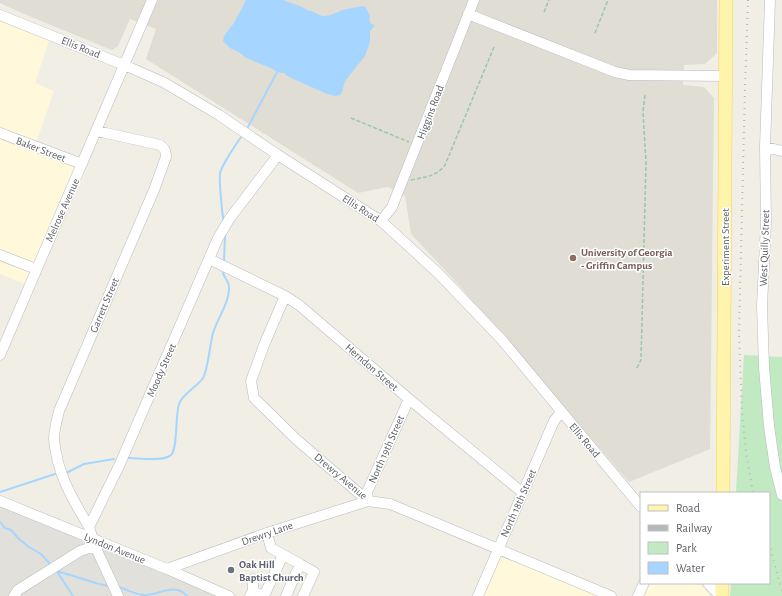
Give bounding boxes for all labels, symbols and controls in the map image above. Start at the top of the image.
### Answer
street label: Ellis Road [60,35,102,60]
street label: Higgins Road [415,83,446,141]
street label: Baker Street [14,135,68,164]
street label: Melrose Avenue [44,177,81,244]
street label: Ellis Road [340,193,381,224]
street label: Experiment Street [720,208,731,286]
street label: West Quilly Street [758,209,771,287]
place label: University of Georgia - Griffin Campus [581,247,673,271]
marker: University of Georgia - Griffin Campus [568,253,578,263]
street label: Garrett Street [88,276,121,334]
street label: Moody Street [145,341,178,399]
street label: Herndon Street [343,342,401,393]
street label: North 19th Street [367,413,407,485]
street label: Ellis Road [567,421,602,460]
street label: Drewry Avenue [312,451,369,502]
street label: North 18th Street [499,467,539,539]
legend [640,492,770,584]
text: Road [676,502,700,514]
street label: Drewry Lane [240,520,294,547]
text: Railway [676,522,712,535]
street label: Lyndon Avenue [83,531,147,566]
text: Park [676,542,697,554]
place label: Oak Hill Baptist Church [239,559,304,583]
text: Water [676,562,705,574]
marker: Oak Hill Baptist Church [226,565,236,575]

